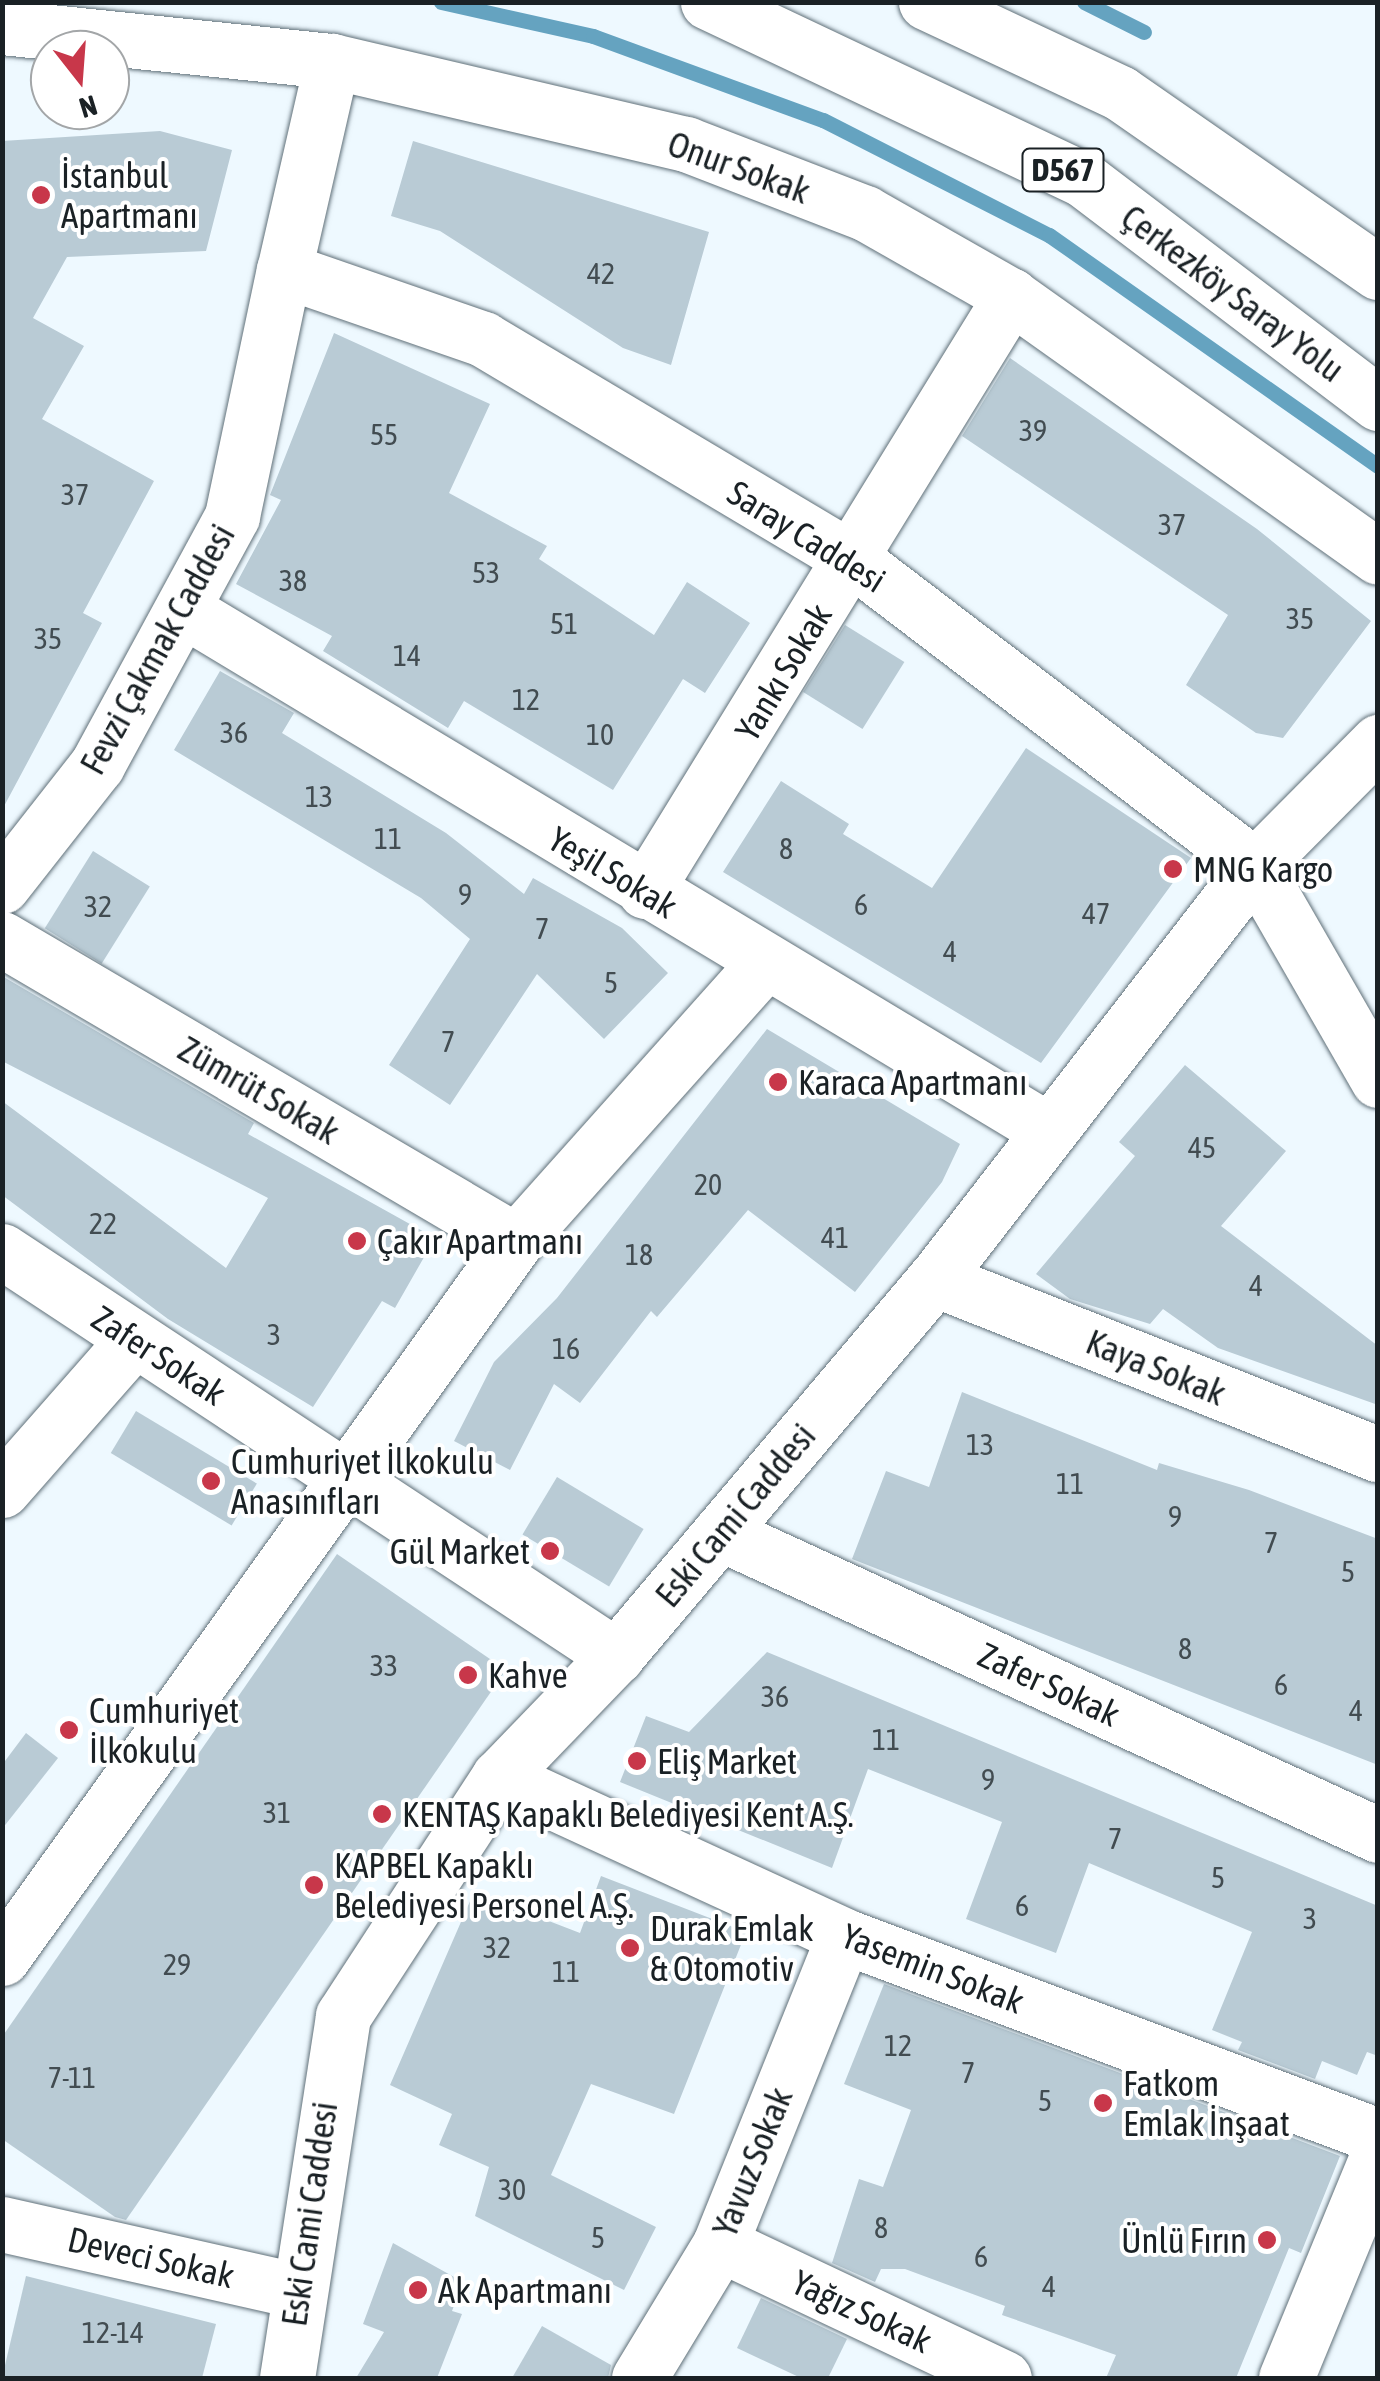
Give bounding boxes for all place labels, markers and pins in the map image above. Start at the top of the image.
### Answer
place label: İstanbul Apartmanı [61,154,198,236]
marker: İstanbul Apartmanı [30,184,52,206]
place label: MNG Kargo [1193,848,1333,890]
marker: MNG Kargo [1162,858,1184,880]
place label: Karaca Apartmanı [798,1061,1027,1103]
marker: Karaca Apartmanı [767,1071,789,1093]
place label: Çakır Apartmanı [377,1220,583,1262]
marker: Çakır Apartmanı [346,1230,368,1252]
place label: Cumhuriyet İlkokulu Anasınıfları [231,1440,494,1522]
marker: Cumhuriyet İlkokulu Anasınıfları [200,1470,222,1492]
place label: Gül Market [390,1530,530,1572]
marker: Gül Market [539,1540,561,1562]
place label: Kahve [488,1654,568,1696]
marker: Kahve [457,1664,479,1686]
place label: Cumhuriyet İlkokulu [89,1689,239,1771]
marker: Cumhuriyet İlkokulu [58,1719,80,1741]
place label: Eliş Market [657,1740,797,1782]
marker: Eliş Market [626,1750,648,1772]
place label: KENTAŞ Kapaklı Belediyesi Kent A.Ş. [402,1793,854,1835]
marker: KENTAŞ Kapaklı Belediyesi Kent A.Ş. [371,1803,393,1825]
place label: KAPBEL Kapaklı Belediyesi Personel A.Ş. [334,1844,634,1926]
marker: KAPBEL Kapaklı Belediyesi Personel A.Ş. [303,1874,325,1896]
place label: Durak Emlak & Otomotiv [650,1907,814,1989]
marker: Durak Emlak & Otomotiv [619,1937,641,1959]
place label: Fatkom Emlak İnşaat [1123,2062,1290,2144]
marker: Fatkom Emlak İnşaat [1092,2092,1114,2114]
place label: Ünlü Fırın [1121,2219,1247,2261]
marker: Ünlü Fırın [1256,2229,1278,2251]
place label: Ak Apartmanı [438,2269,612,2311]
marker: Ak Apartmanı [407,2279,429,2301]

